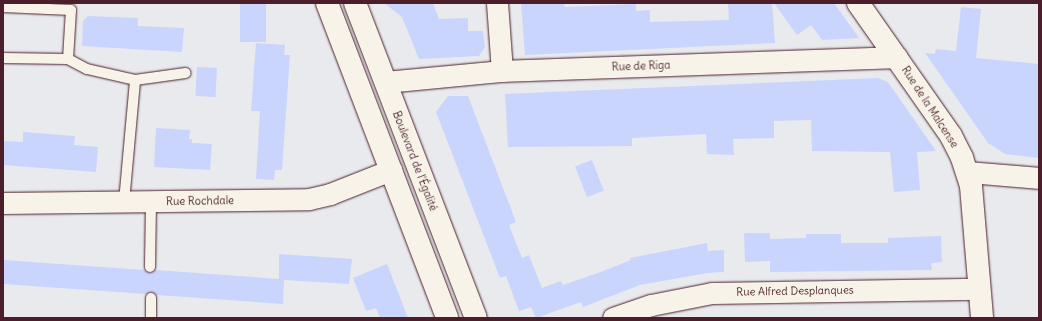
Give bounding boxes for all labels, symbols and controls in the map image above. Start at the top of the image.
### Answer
street label: Rue de Riga [611,58,671,74]
street label: Rue de la Malcense [899,64,961,150]
street label: Boulevard de l'Égalité [390,109,440,213]
street label: Rue Rochdale [166,194,234,208]
street label: Rue Alfred Desplanques [736,283,854,299]

